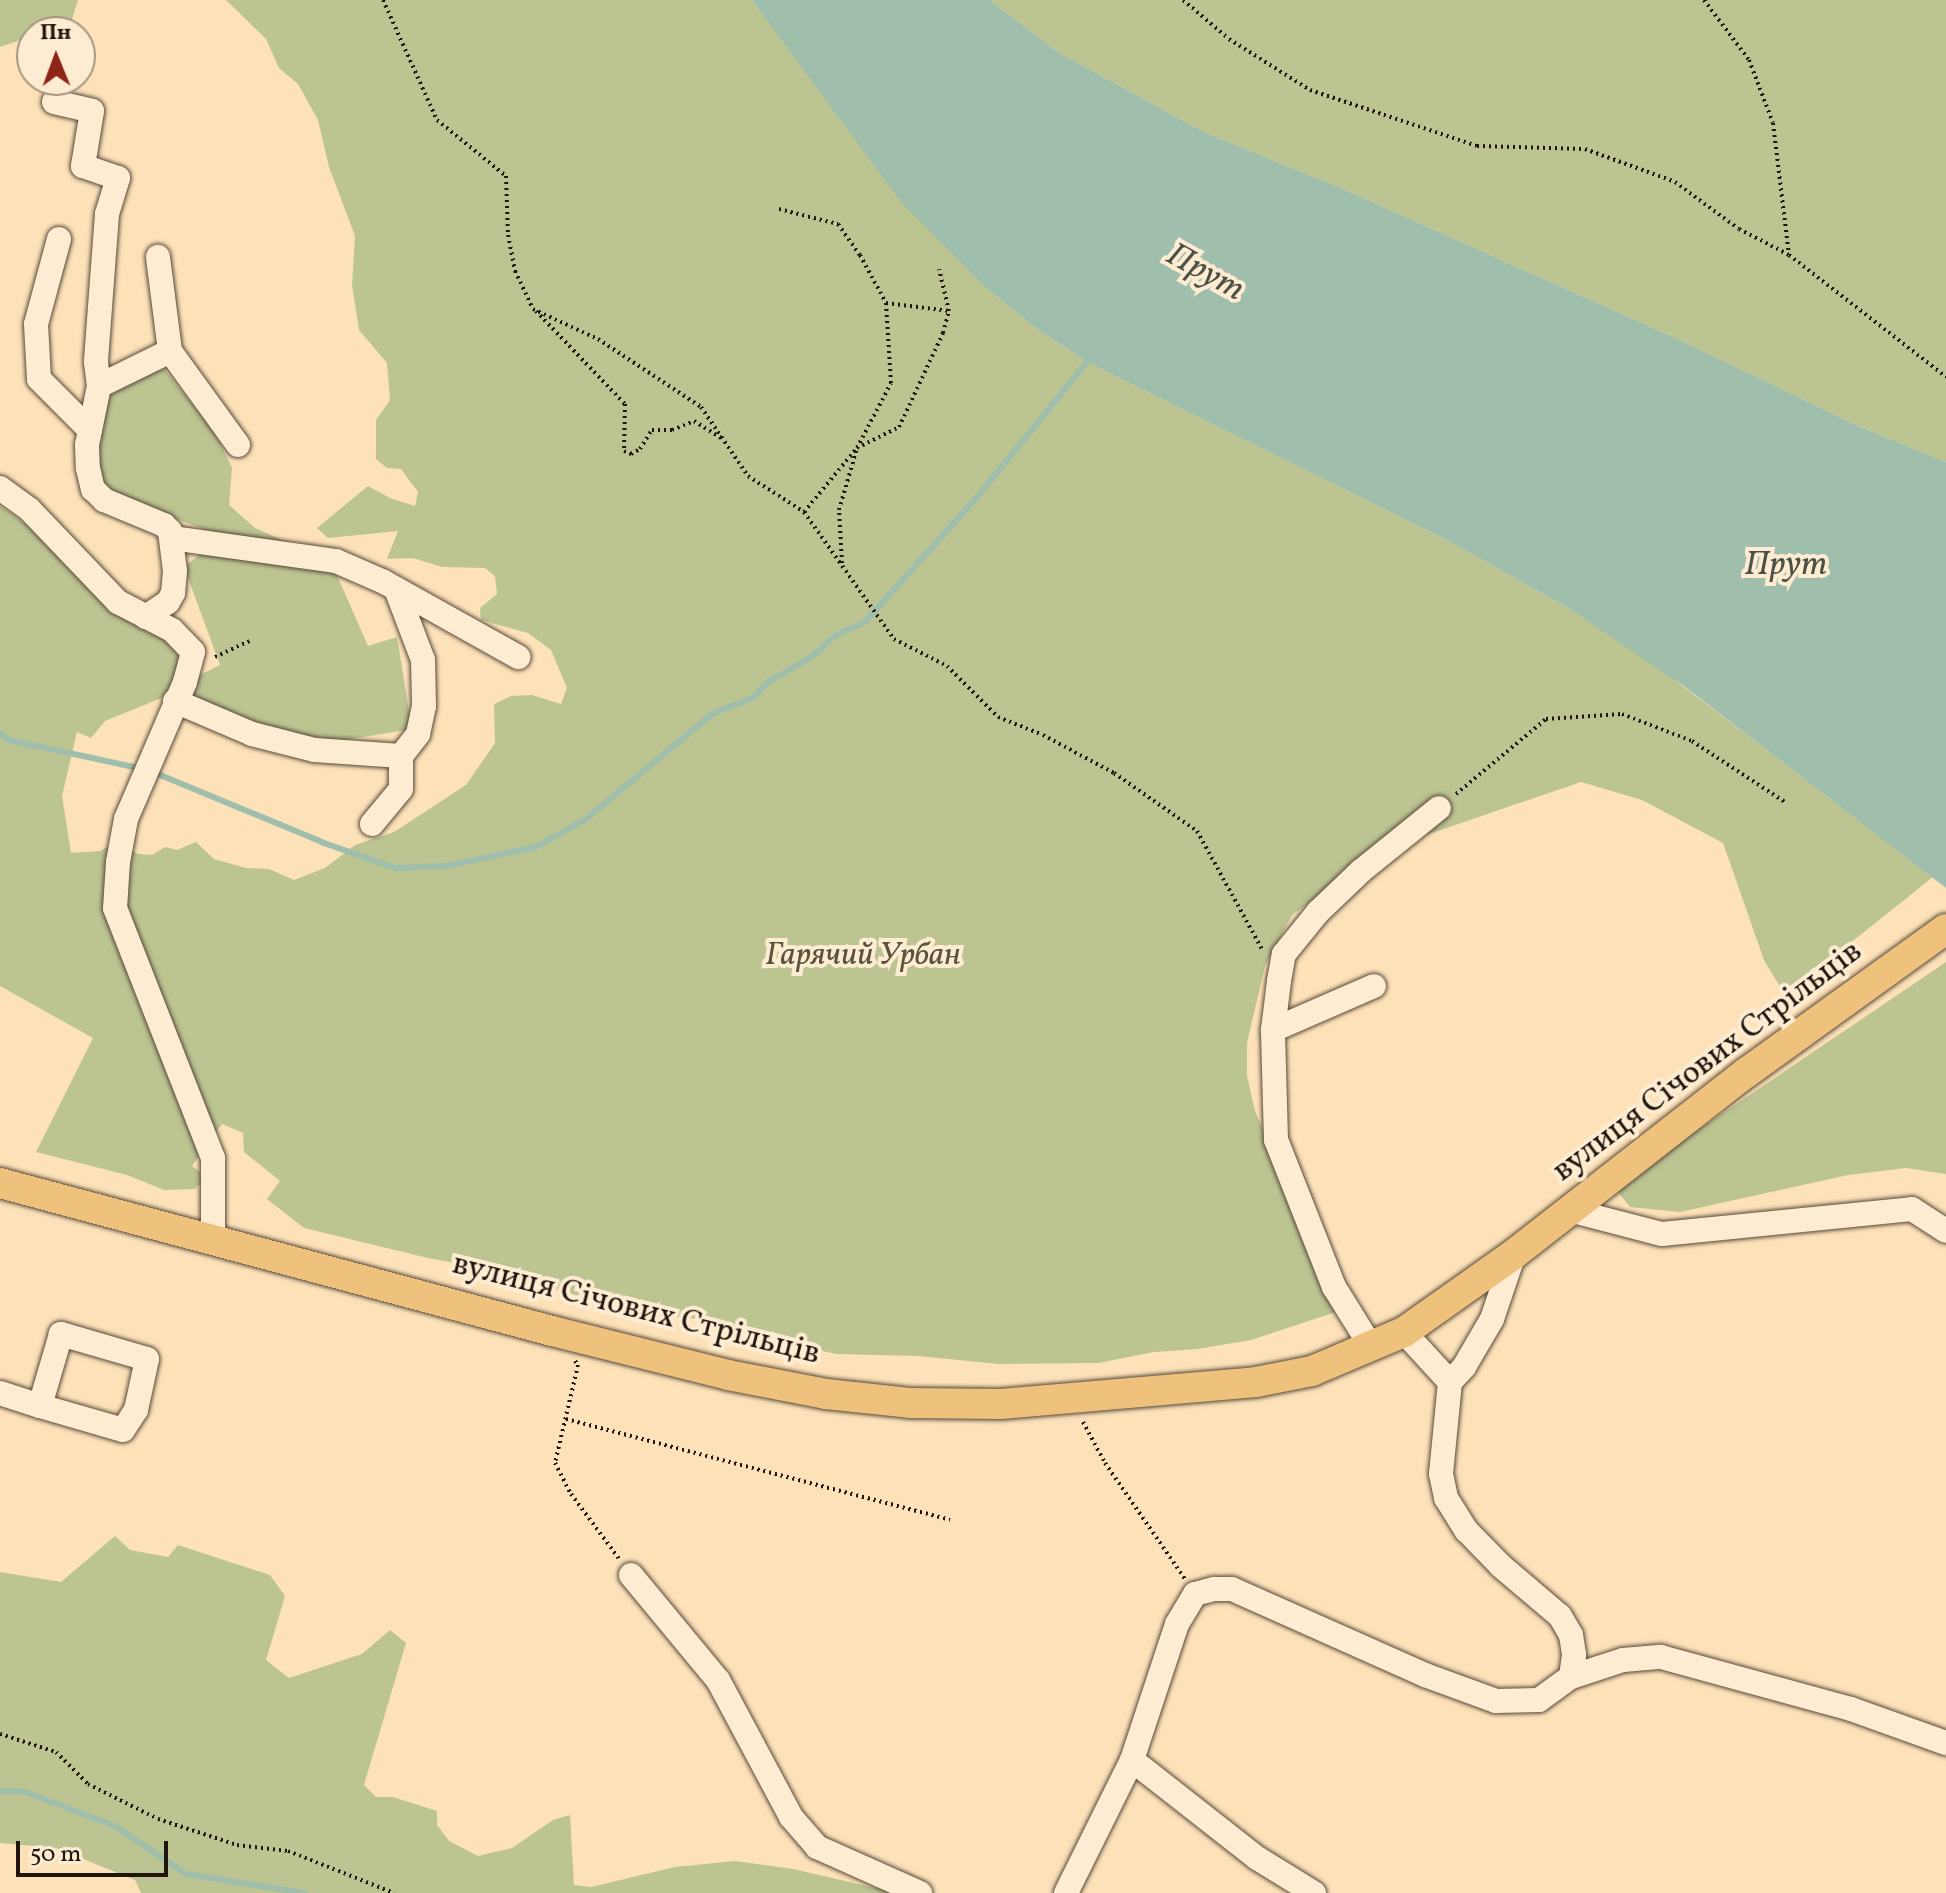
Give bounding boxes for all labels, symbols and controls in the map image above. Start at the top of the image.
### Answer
north arrow [16,16,96,96]
text: Пн [40,18,72,49]
water label: Прут [1159,235,1251,311]
water label: Прут [1745,546,1827,586]
street label: вулиця Січових Стрільців [1546,933,1870,1191]
park label: Гарячий Урбан [765,937,961,975]
street label: вулиця Січових Стрільців [448,1246,824,1374]
scale bar [20,1825,172,1875]
text: 50 m [30,1838,82,1872]

